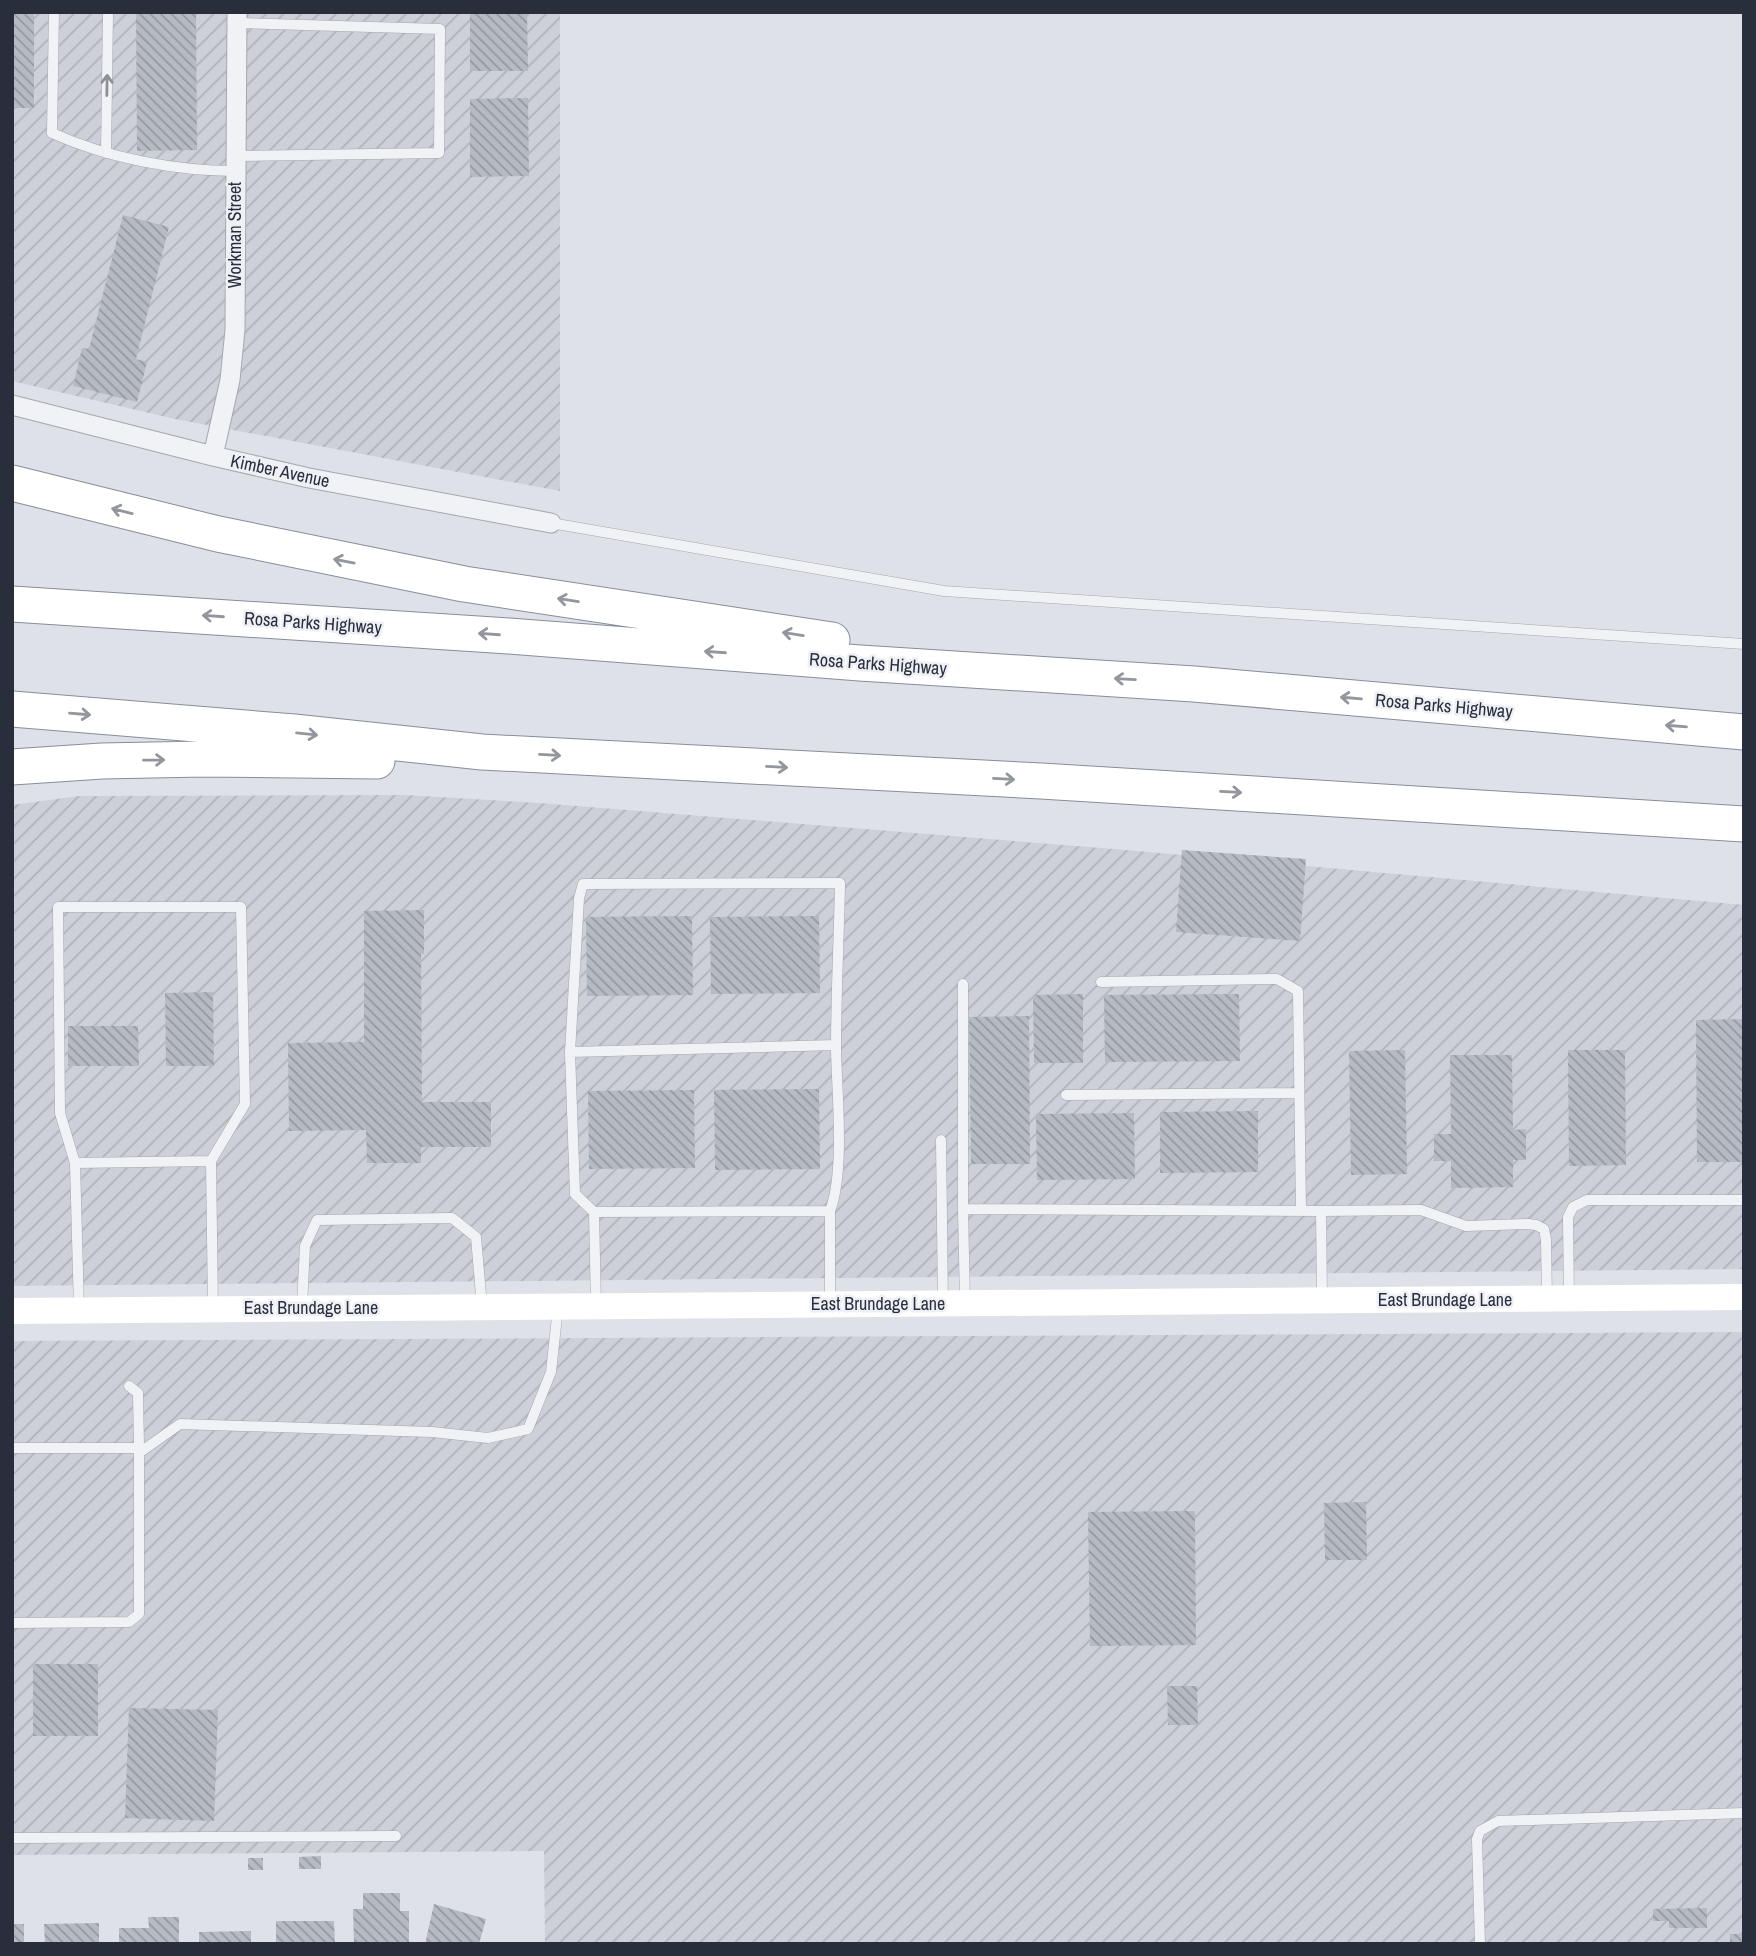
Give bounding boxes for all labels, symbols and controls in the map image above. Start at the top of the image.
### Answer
one-way arrow [100,74,114,97]
street label: Workman Street [222,182,247,288]
street label: Kimber Avenue [228,448,332,493]
one-way arrow [111,504,134,517]
one-way arrow [333,554,356,567]
one-way arrow [557,593,580,606]
street label: Rosa Parks Highway [243,605,383,640]
one-way arrow [202,609,224,622]
one-way arrow [478,627,500,640]
one-way arrow [782,627,805,640]
one-way arrow [705,645,727,658]
street label: Rosa Parks Highway [808,646,948,681]
one-way arrow [1114,673,1137,686]
street label: Rosa Parks Highway [1374,687,1514,724]
one-way arrow [1341,691,1363,704]
one-way arrow [68,708,91,721]
one-way arrow [1665,719,1688,732]
one-way arrow [295,728,318,741]
one-way arrow [538,749,561,762]
one-way arrow [142,753,165,766]
one-way arrow [765,761,788,774]
one-way arrow [993,772,1016,785]
one-way arrow [1220,786,1242,799]
street label: East Brundage Lane [1378,1287,1512,1312]
street label: East Brundage Lane [811,1291,945,1316]
street label: East Brundage Lane [244,1295,378,1320]

